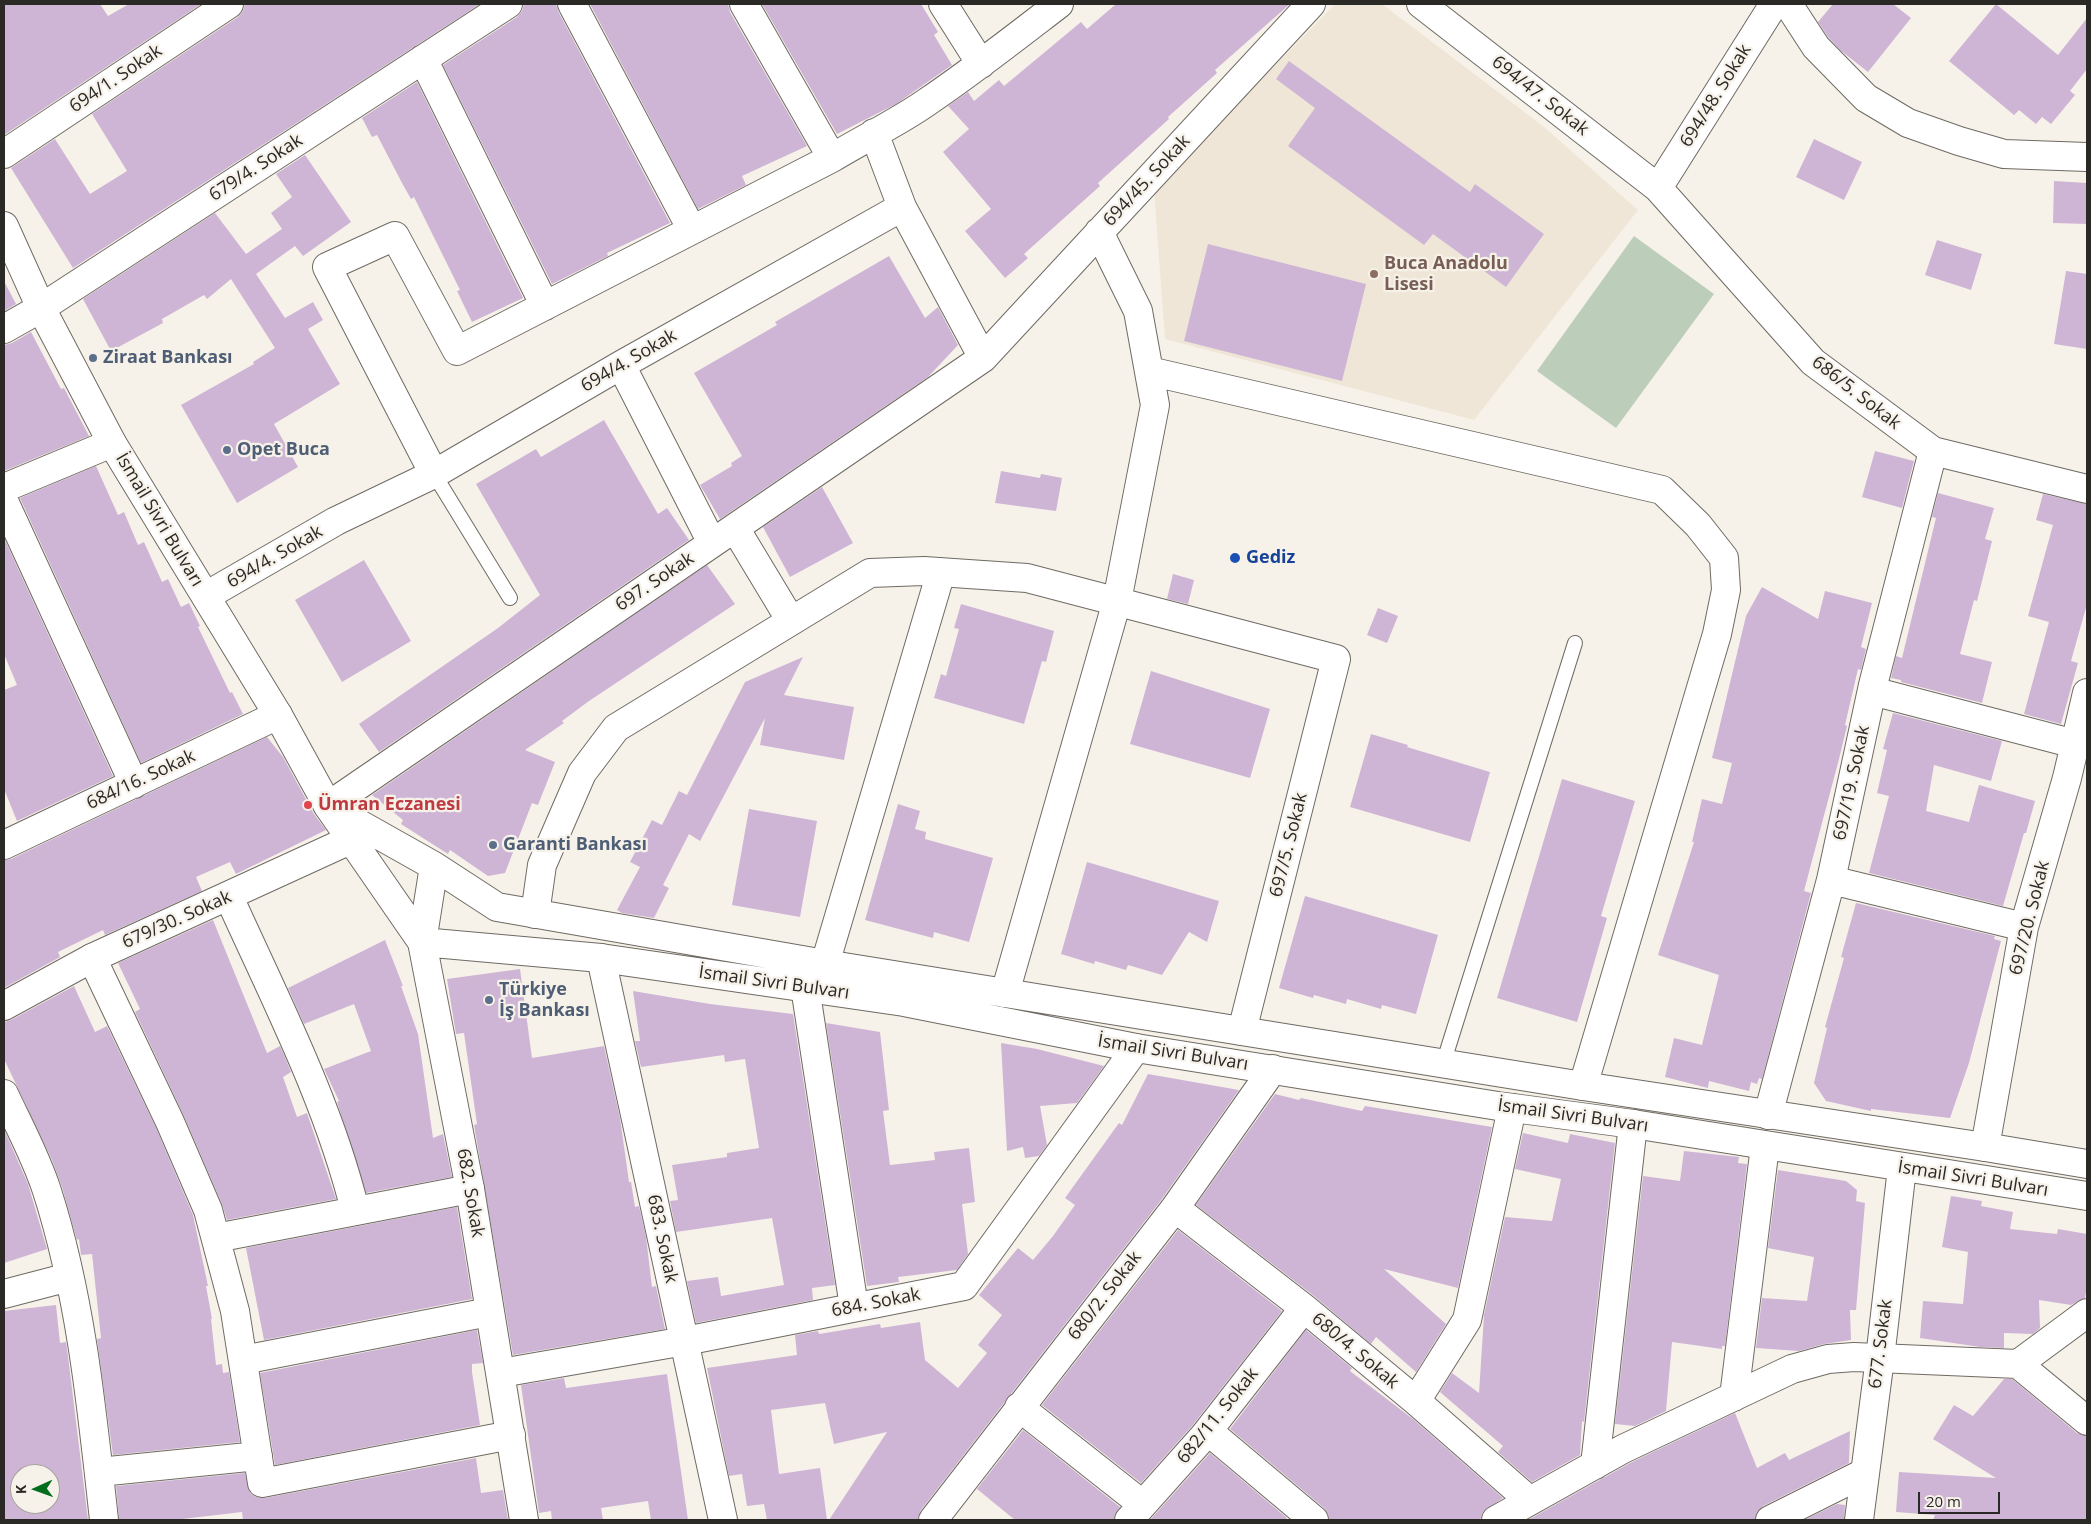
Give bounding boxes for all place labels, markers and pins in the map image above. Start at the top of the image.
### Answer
place label: Buca Anadolu Lisesi [1384,253,1508,296]
marker: Buca Anadolu Lisesi [1368,268,1380,280]
place label: Ziraat Bankası [103,347,233,369]
marker: Ziraat Bankası [87,352,99,364]
place label: Opet Buca [237,439,330,461]
marker: Opet Buca [221,444,233,456]
place label: Gediz [1246,547,1295,569]
marker: Gediz [1228,551,1242,565]
place label: Ümran Eczanesi [318,794,461,816]
marker: Ümran Eczanesi [302,799,314,811]
place label: Garanti Bankası [503,834,647,856]
marker: Garanti Bankası [487,839,499,851]
place label: Türkiye İş Bankası [499,979,590,1022]
marker: Türkiye İş Bankası [483,994,495,1006]

